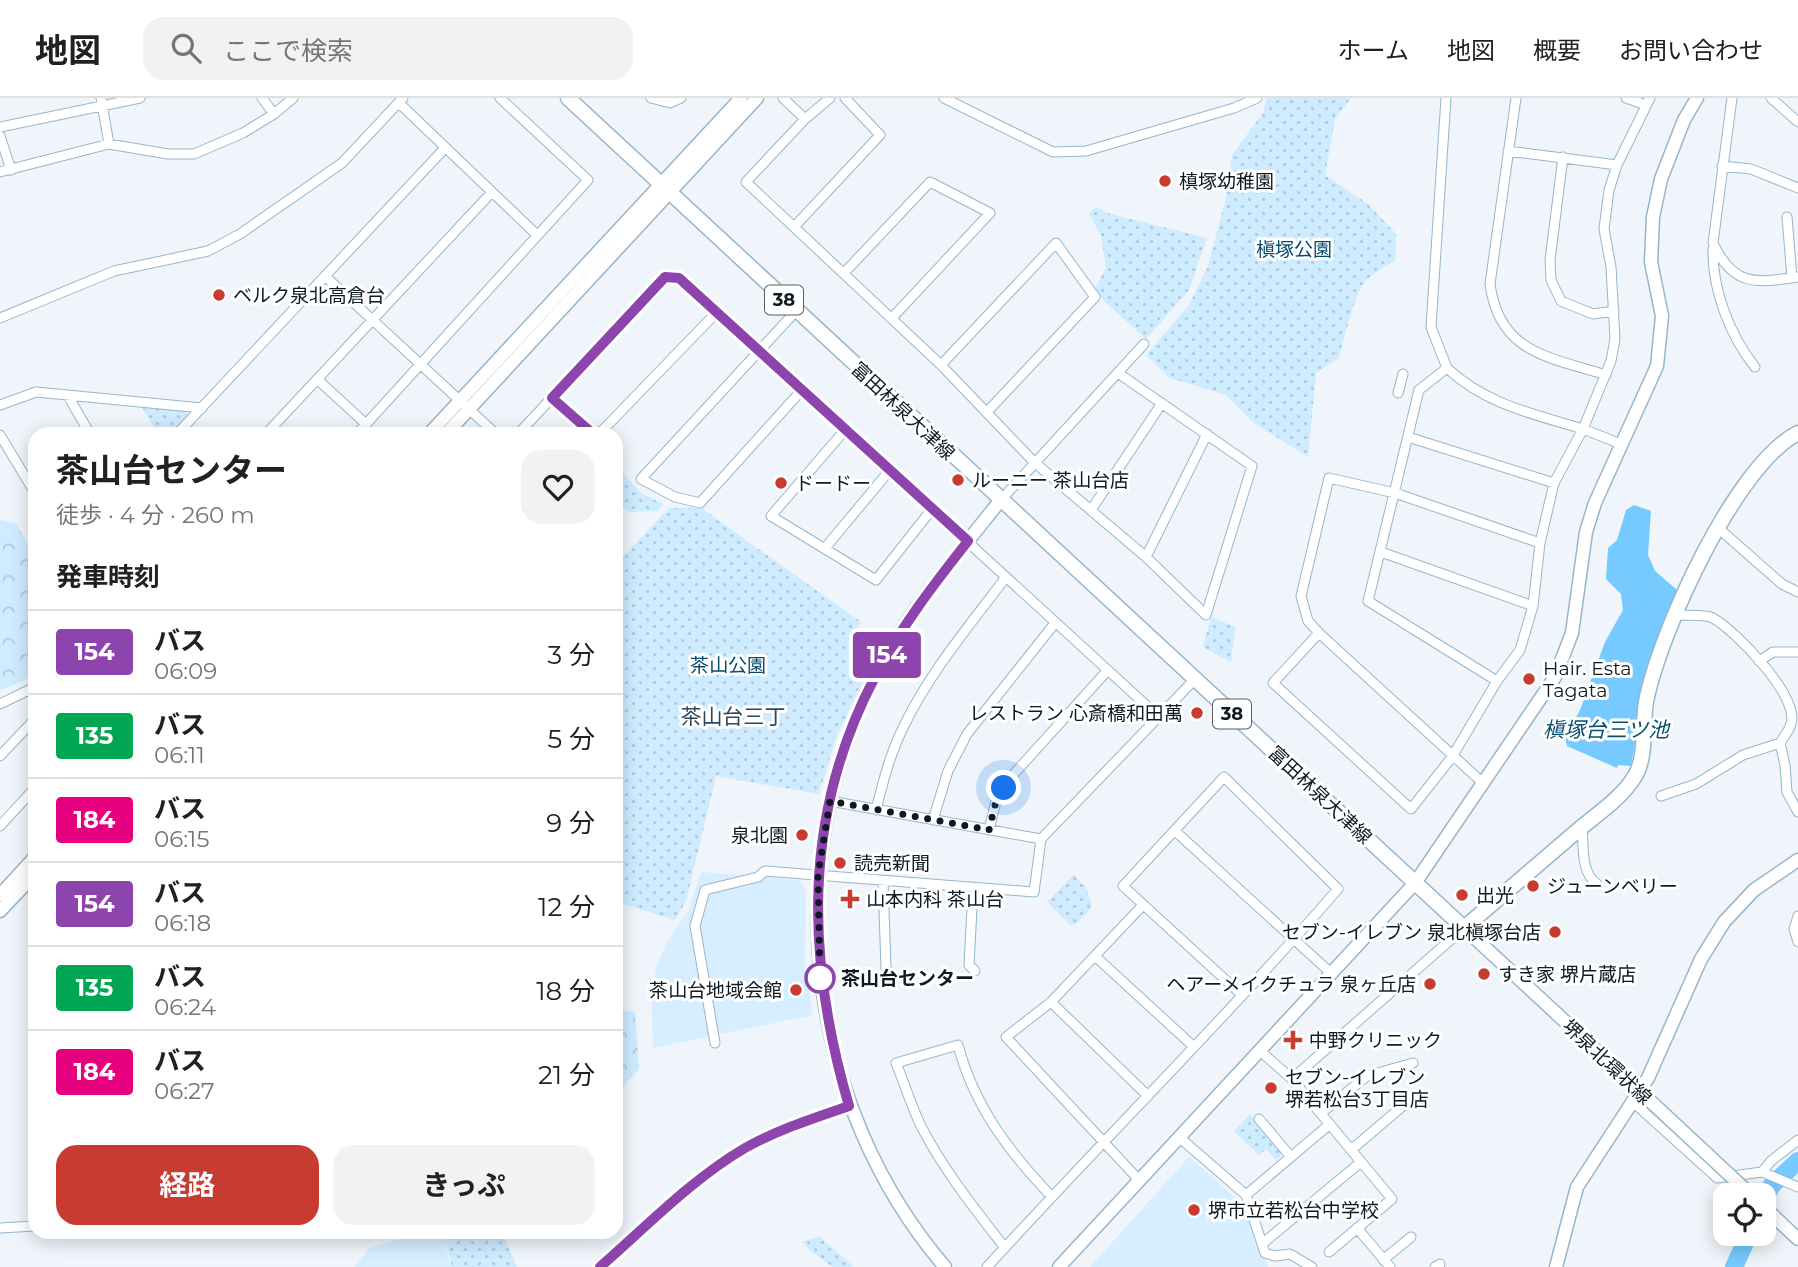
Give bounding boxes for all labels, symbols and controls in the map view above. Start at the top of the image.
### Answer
search box [143,17,633,80]
icon: search [167,29,205,67]
text: 地図 [35,30,101,70]
text: ここで検索 [223,35,353,67]
text: ホーム [1338,36,1409,65]
text: 地図 [1447,36,1495,65]
text: 概要 [1533,36,1581,65]
text: お問い合わせ [1619,36,1763,65]
place label: 槙塚幼稚園 [1179,170,1274,193]
marker: 槙塚幼稚園 [1157,173,1173,189]
park label: 槇塚公園 [1256,238,1332,261]
place label: ベルク泉北高倉台 [233,284,385,307]
road number: 38 [765,286,803,314]
marker: ベルク泉北高倉台 [211,287,227,303]
street label: 富田林泉大津線 [847,357,959,465]
text: 茶山台センター [56,450,287,490]
button: heart [521,450,595,524]
place label: ルーニー 茶山台店 [972,469,1129,492]
place label: ドードー [795,472,871,495]
marker: ルーニー 茶山台店 [950,472,966,488]
marker: ドードー [773,475,789,491]
text: 徒歩 · 4 分 · 260 m [56,501,255,529]
text: 発車時刻 [56,561,160,593]
text: バス [154,625,206,657]
line badge: 154 [847,632,927,678]
text: 154 [74,637,115,666]
text: 3 分 [548,639,595,671]
text: 154 [867,640,907,669]
park label: 茶山公園 [690,654,766,677]
text: 06:09 [154,657,217,685]
place label: Hair. Esta Tagata [1543,657,1632,702]
marker: Hair. Esta Tagata [1521,671,1537,687]
road number: 38 [1213,700,1251,728]
place label: レストラン 心斎橋和田萬 [969,702,1183,725]
district label: 茶山台三丁 [681,704,786,729]
marker: レストラン 心斎橋和田萬 [1189,705,1205,721]
text: バス [154,709,206,741]
water label: 槇塚台三ツ池 [1543,717,1671,742]
text: 135 [76,721,113,750]
text: 5 分 [547,723,595,755]
text: 06:11 [154,741,205,769]
street label: 富田林泉大津線 [1264,741,1376,849]
your location [986,770,1021,805]
text: バス [154,793,206,825]
text: 184 [74,805,115,834]
text: 9 分 [546,807,595,839]
place label: 泉北園 [731,824,788,847]
text: 06:15 [154,825,209,853]
marker: 泉北園 [794,827,810,843]
place label: 読売新聞 [854,852,930,875]
marker: 読売新聞 [832,855,848,871]
place label: ジューンベリー [1547,875,1678,898]
text: バス [154,877,206,909]
marker: ジューンベリー [1525,878,1541,894]
place label: 出光 [1476,884,1514,907]
marker: 出光 [1454,887,1470,903]
place label: 山本内科 茶山台 [866,888,1004,911]
text: 154 [74,889,115,918]
marker: 山本内科 茶山台 [840,889,860,909]
text: 12 分 [538,891,595,923]
text: 06:18 [154,909,211,937]
place label: セブン-イレブン 泉北槇塚台店 [1282,921,1541,944]
marker: セブン-イレブン 泉北槇塚台店 [1547,924,1563,940]
text: バス [154,961,206,993]
marker: 茶山台センター [805,963,835,993]
place label: すき家 堺片蔵店 [1498,963,1636,986]
marker: すき家 堺片蔵店 [1476,966,1492,982]
place label: 茶山台センター [841,967,974,990]
text: 135 [76,973,113,1002]
place label: ヘアーメイクチュラ 泉ヶ丘店 [1166,973,1416,996]
text: 18 分 [536,975,595,1007]
marker: ヘアーメイクチュラ 泉ヶ丘店 [1422,976,1438,992]
place label: 茶山台地域会館 [649,979,782,1002]
marker: 茶山台地域会館 [788,982,804,998]
text: 06:24 [154,993,216,1021]
street label: 堺泉北環状線 [1557,1015,1657,1109]
place label: 中野クリニック [1309,1029,1442,1052]
marker: 中野クリニック [1283,1030,1303,1050]
text: バス [154,1045,206,1077]
text: 184 [74,1057,115,1086]
text: 21 分 [538,1059,595,1091]
place label: セブン-イレブン 堺若松台3丁目店 [1285,1066,1429,1111]
text: 06:27 [154,1077,215,1105]
marker: セブン-イレブン 堺若松台3丁目店 [1263,1080,1279,1096]
button: 経路 [56,1145,319,1225]
button: きっぷ [333,1145,595,1225]
map controls [1713,1183,1776,1246]
button: locate [1713,1183,1776,1246]
place label: 堺市立若松台中学校 [1208,1199,1379,1222]
marker: 堺市立若松台中学校 [1186,1202,1202,1218]

